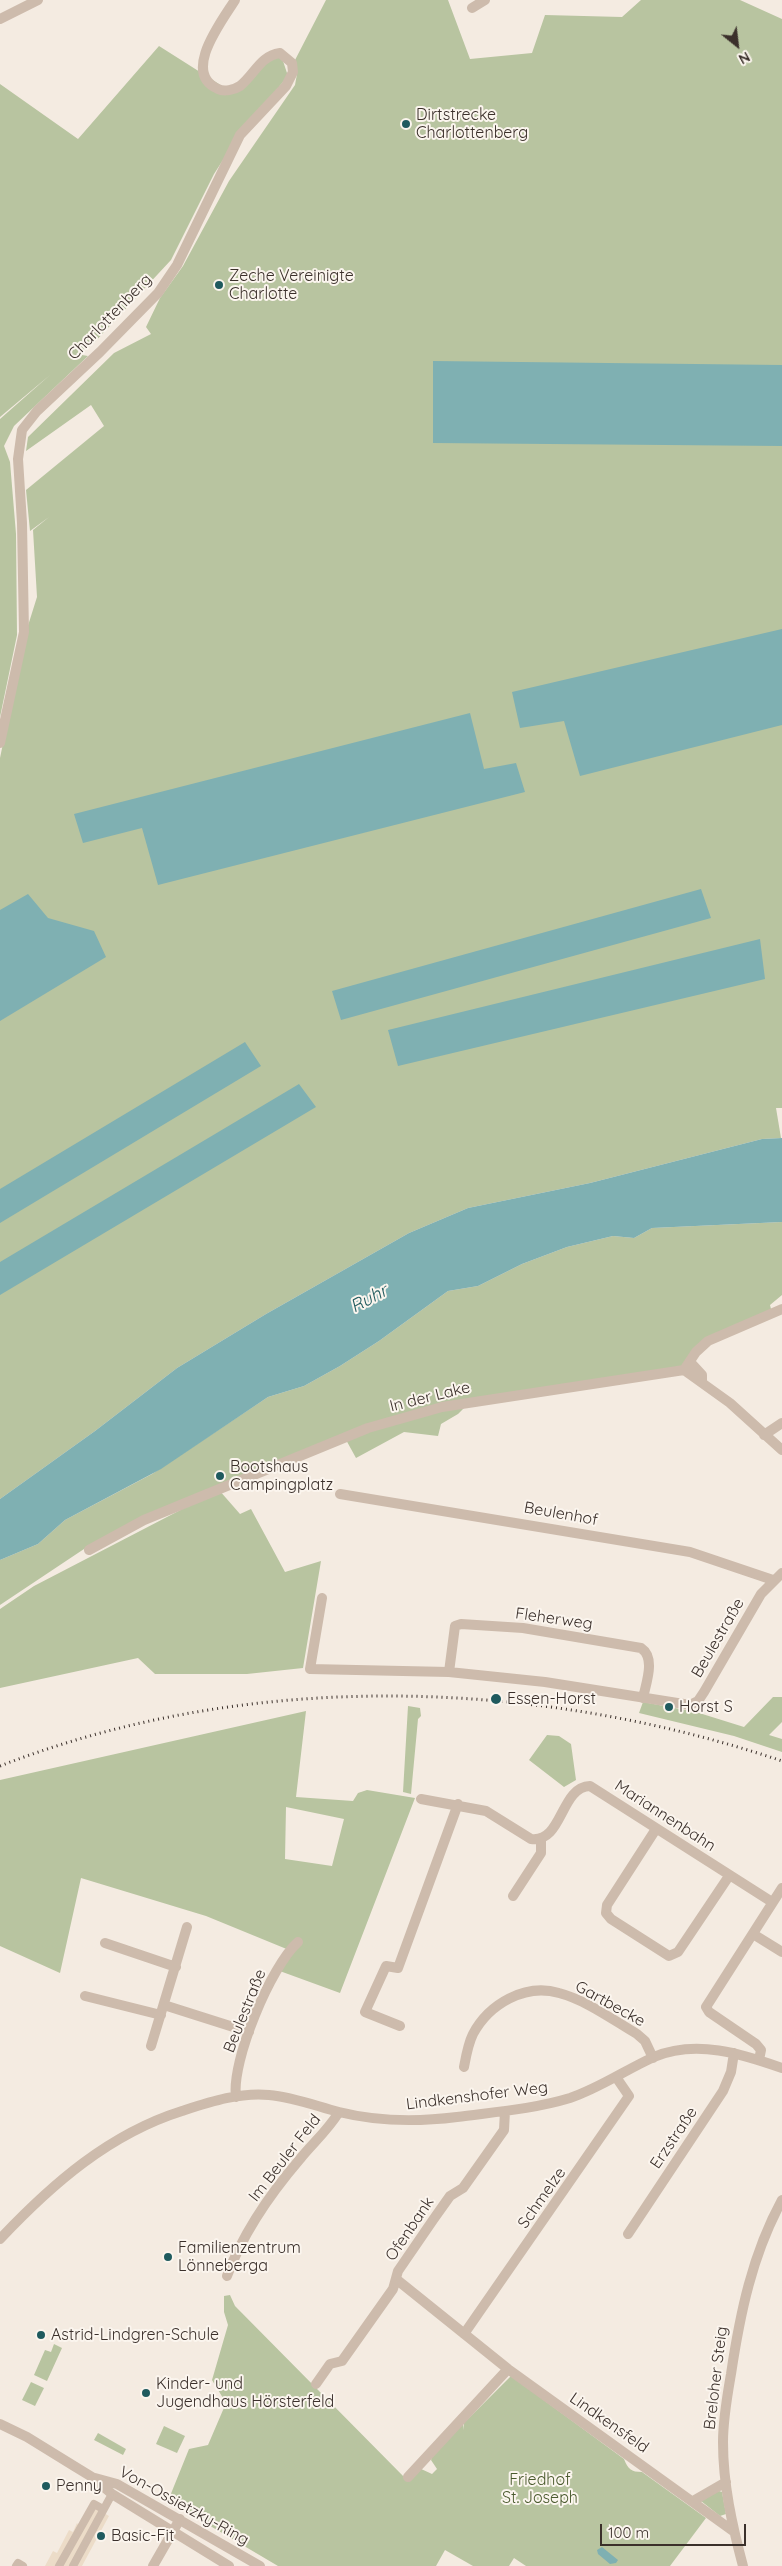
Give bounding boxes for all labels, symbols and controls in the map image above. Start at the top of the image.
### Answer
north arrow [712,20,762,70]
text: N [735,48,753,68]
place label: Dirtstrecke Charlottenberg [416,105,528,143]
marker: Dirtstrecke Charlottenberg [400,118,412,130]
place label: Zeche Vereinigte Charlotte [229,266,354,304]
street label: Charlottenberg [64,270,156,364]
marker: Zeche Vereinigte Charlotte [213,279,225,291]
water label: Ruhr [347,1280,391,1318]
street label: In der Lake [388,1378,472,1416]
place label: Bootshaus Campingplatz [230,1457,333,1495]
marker: Bootshaus Campingplatz [214,1470,226,1482]
street label: Beulenhof [522,1498,600,1530]
street label: Beulestraße [688,1595,748,1681]
street label: Fleherweg [514,1604,594,1634]
place label: Essen-Horst [507,1689,596,1709]
marker: Essen-Horst [489,1692,503,1706]
place label: Horst S [679,1697,733,1717]
marker: Horst S [663,1701,675,1713]
street label: Mariannenbahn [611,1776,719,1856]
street label: Beulestraße [220,1966,270,2056]
street label: Gartbecke [572,1977,648,2031]
street label: Lindkenshofer Weg [405,2078,549,2114]
street label: Erzstraße [646,2104,702,2172]
street label: Im Beuler Feld [245,2110,325,2206]
street label: Schmelze [514,2164,570,2232]
street label: Ofenbank [382,2193,438,2265]
place label: Familienzentrum Lönneberga [178,2238,301,2276]
marker: Familienzentrum Lönneberga [162,2251,174,2263]
place label: Astrid-Lindgren-Schule [51,2325,219,2345]
street label: Breloher Steig [700,2325,732,2431]
marker: Astrid-Lindgren-Schule [35,2329,47,2341]
place label: Kinder- und Jugendhaus Hörsterfeld [156,2374,334,2412]
marker: Kinder- und Jugendhaus Hörsterfeld [140,2387,152,2399]
street label: Lindkensfeld [566,2389,652,2457]
street label: Von-Ossietzky-Ring [116,2462,252,2550]
park label: Friedhof St. Joseph [502,2470,578,2508]
place label: Penny [56,2476,102,2496]
marker: Penny [40,2480,52,2492]
scale bar [602,2514,748,2546]
text: 100 m [608,2523,649,2542]
place label: Basic-Fit [111,2526,174,2546]
marker: Basic-Fit [95,2530,107,2542]

